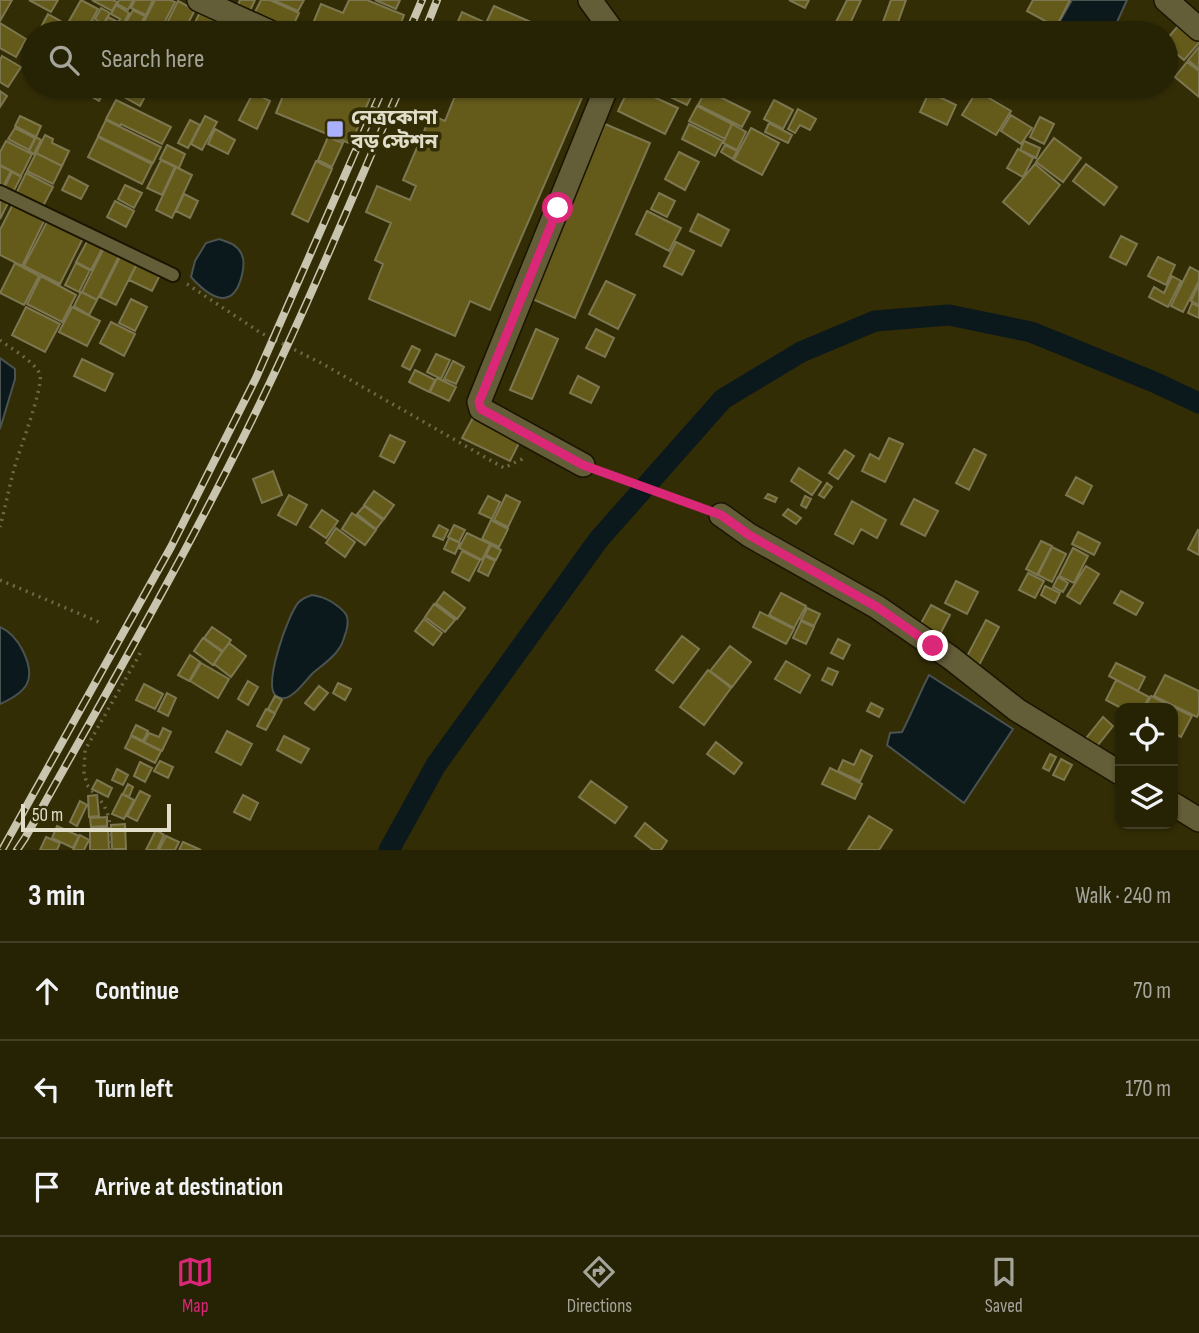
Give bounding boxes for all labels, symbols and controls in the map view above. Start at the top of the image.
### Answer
search box [21,21,1178,98]
icon: search [45,41,83,79]
text: Search here [101,44,204,75]
place label: নেত্রকোনা বড় স্টেশন [350,105,439,154]
marker: নেত্রকোনা বড় স্টেশন [325,119,345,139]
route start [542,192,573,223]
route end [917,630,948,661]
map controls [1115,703,1178,829]
button: locate [1115,703,1178,766]
button: layers [1115,766,1178,829]
scale bar [21,801,172,833]
text: 50 m [32,804,63,827]
text: 3 min [28,878,85,914]
text: Walk · 240 m [1075,882,1171,910]
icon: ahead [28,972,66,1010]
text: Continue [95,976,179,1007]
text: 70 m [1133,977,1171,1005]
icon: left [28,1070,66,1108]
text: Turn left [95,1074,173,1105]
text: 170 m [1125,1075,1171,1103]
icon: arrive [28,1168,66,1206]
text: Arrive at destination [95,1172,283,1203]
tab: Map [176,1253,214,1318]
tab: Directions [567,1253,632,1318]
tab: Saved [985,1253,1023,1318]

